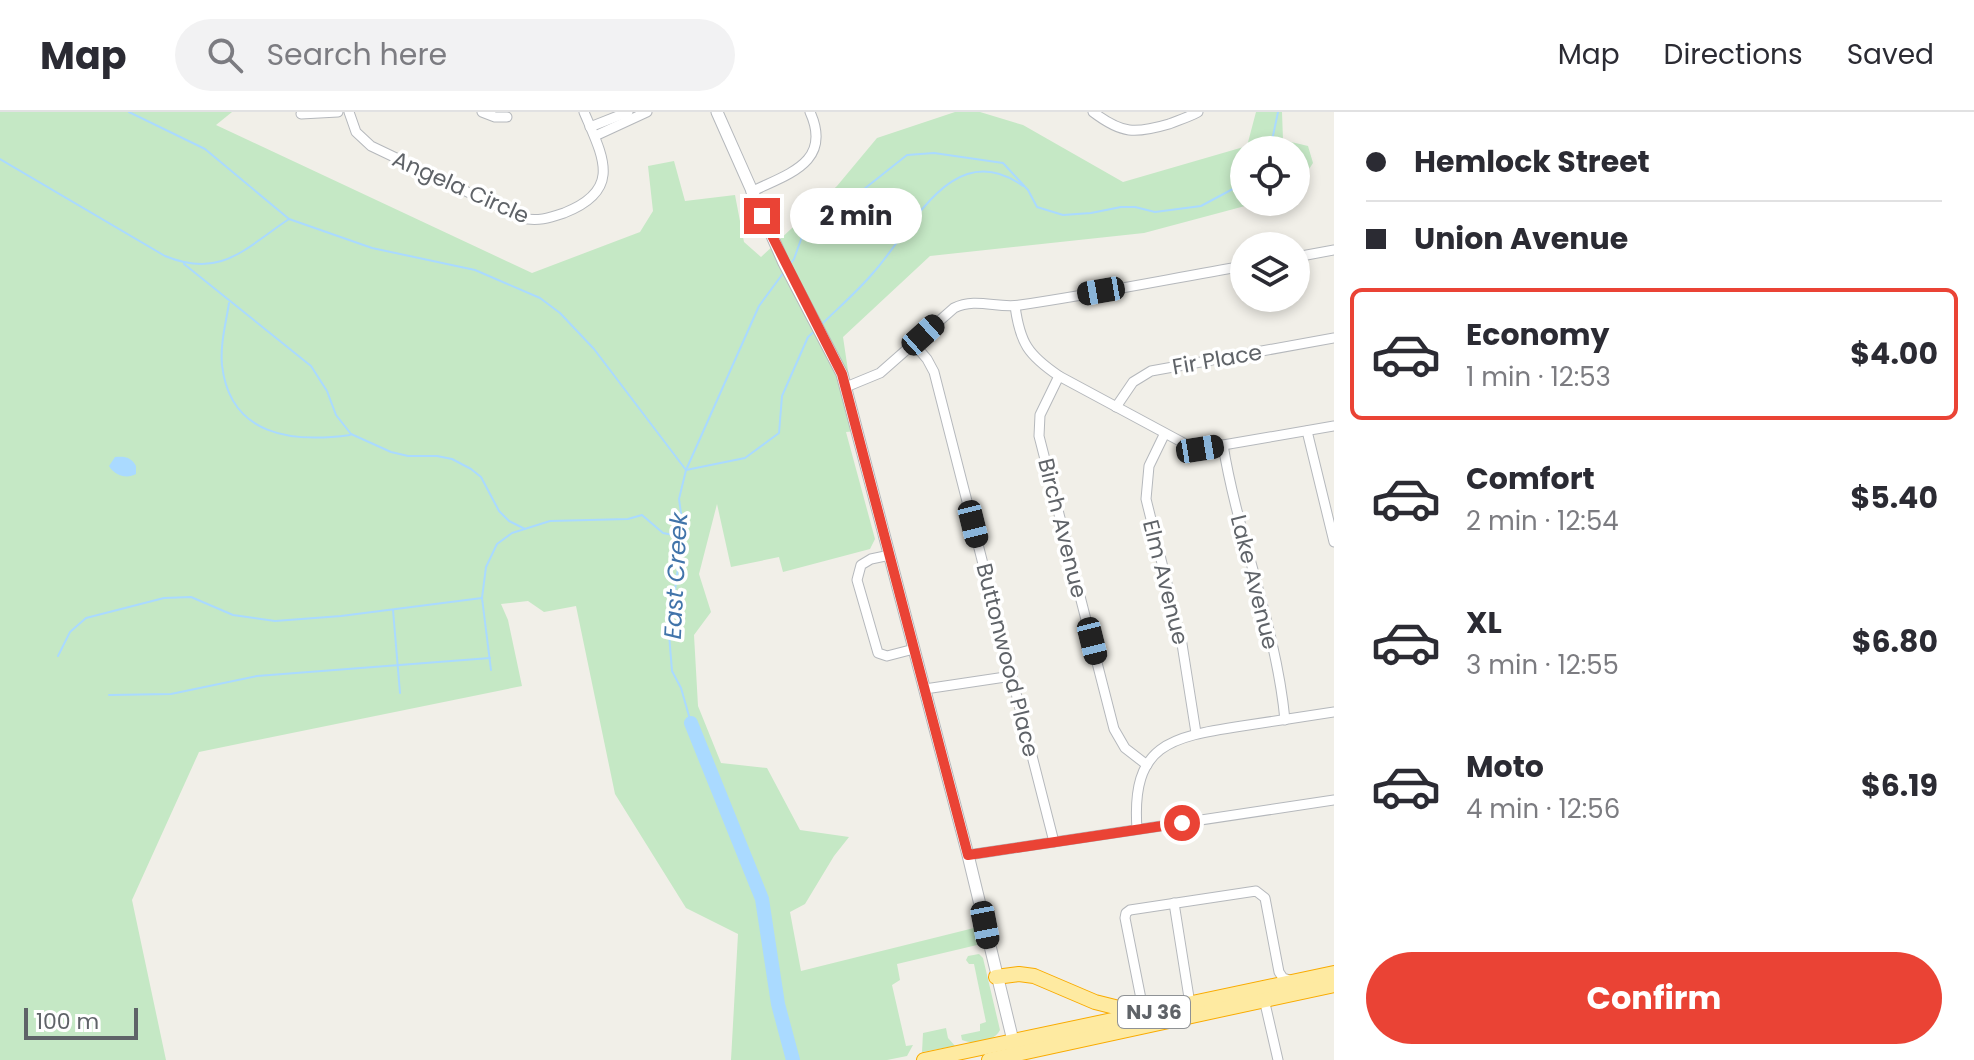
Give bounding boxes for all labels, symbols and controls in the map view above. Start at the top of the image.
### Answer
search box [175,19,735,91]
text: Map [40,29,127,82]
icon: search [203,33,247,77]
text: Search here [267,33,447,76]
text: Map [1558,35,1620,74]
text: Directions [1664,35,1803,74]
text: Saved [1847,35,1934,74]
map controls [1230,136,1310,312]
button: locate [1230,136,1310,216]
text: Hemlock Street [1414,140,1650,183]
street label: Angela Circle [388,143,534,231]
callout: 2 min [790,188,922,244]
route end [744,198,780,234]
text: 2 min [819,198,893,234]
text: Union Avenue [1414,217,1628,260]
button: layers [1230,232,1310,312]
car [1075,275,1127,307]
car [897,310,949,360]
text: Economy [1466,313,1610,356]
icon: car [1370,318,1442,390]
text: $4.00 [1850,332,1938,375]
street label: Fir Place [1170,336,1264,383]
text: 1 min · 12:53 [1466,359,1611,395]
car [1174,433,1226,465]
street label: Birch Avenue [1030,455,1095,601]
text: Comfort [1466,457,1595,500]
icon: car [1370,462,1442,534]
text: $5.40 [1850,476,1938,519]
car [956,498,990,550]
text: 2 min · 12:54 [1466,503,1619,539]
water label: East Creek [656,510,695,640]
street label: Lake Avenue [1223,511,1286,653]
street label: Elm Avenue [1135,516,1196,648]
street label: Buttonwood Place [968,560,1047,760]
text: XL [1466,601,1502,644]
icon: car [1370,606,1442,678]
car [1075,615,1109,667]
text: $6.80 [1852,620,1938,663]
text: 3 min · 12:55 [1466,647,1619,683]
text: Moto [1466,745,1544,788]
icon: car [1370,750,1442,822]
text: $6.19 [1861,764,1938,807]
text: 4 min · 12:56 [1466,791,1620,827]
route start [1164,805,1200,841]
car [969,899,1001,951]
button: Confirm [1366,952,1942,1044]
road number: NJ 36 [1118,996,1190,1028]
scale bar [24,1004,138,1040]
text: 100 m [36,1006,99,1037]

